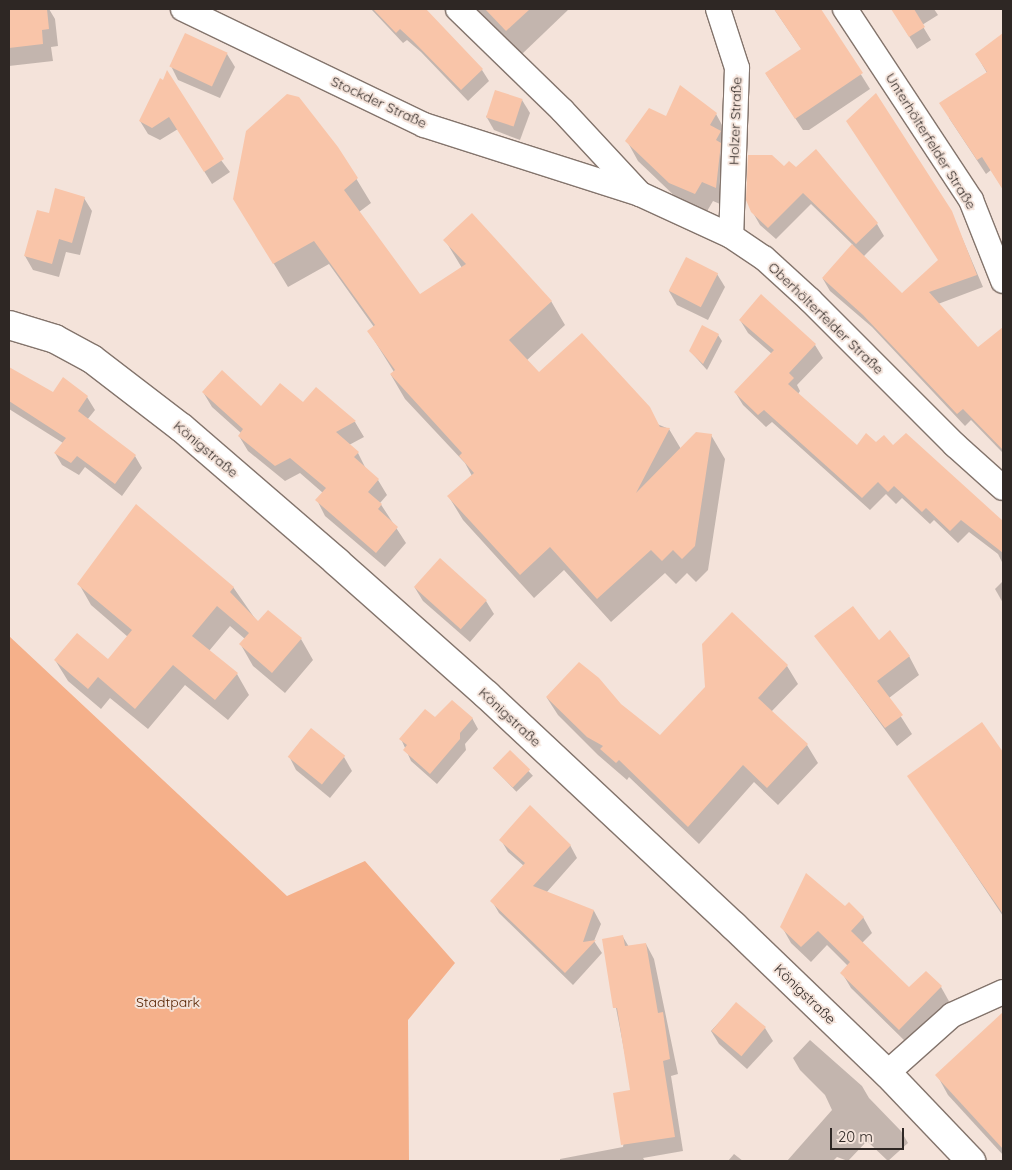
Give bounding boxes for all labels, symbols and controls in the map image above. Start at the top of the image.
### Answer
street label: Unterhölterfelder Straße [882,70,980,212]
street label: Stockder Straße [328,72,430,132]
street label: Holzer Straße [725,77,745,165]
street label: Oberhölterfelder Straße [765,259,887,377]
street label: Königstraße [170,417,242,481]
street label: Königstraße [475,684,545,750]
street label: Königstraße [771,961,839,1027]
park label: Stadtpark [136,994,200,1010]
scale bar [832,1118,906,1150]
text: 20 m [838,1127,873,1146]

